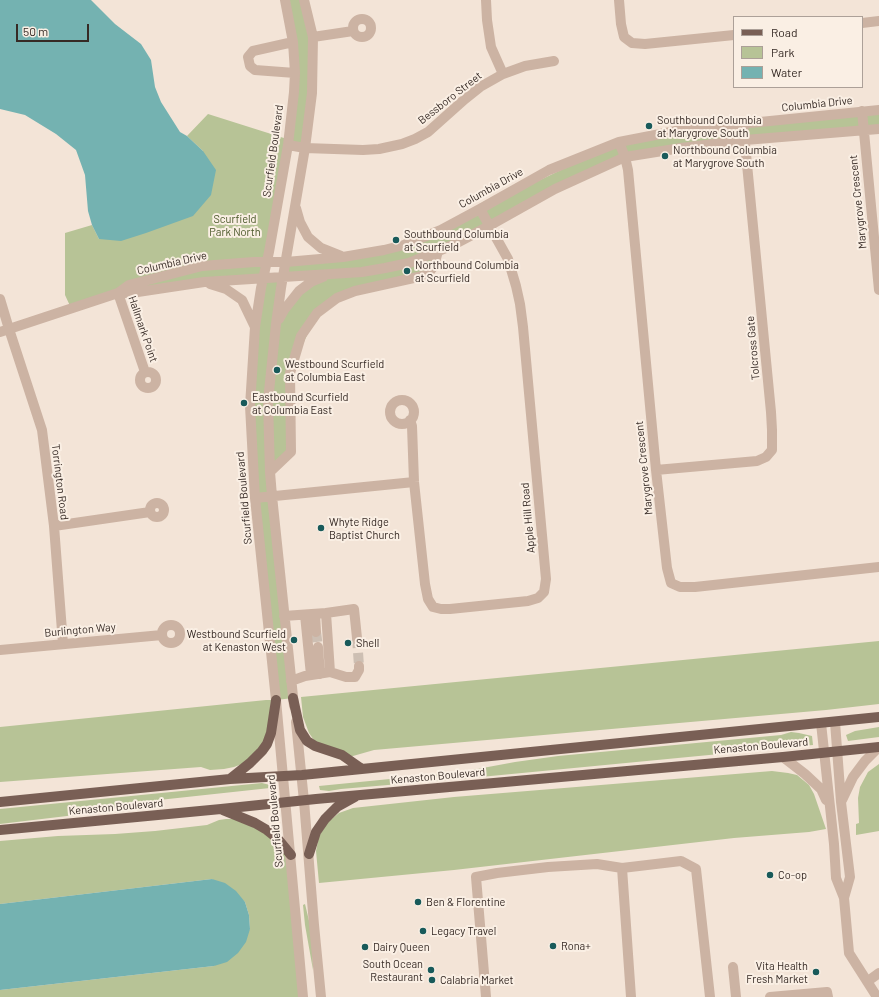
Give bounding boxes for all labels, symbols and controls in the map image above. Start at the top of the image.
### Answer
scale bar [18,16,91,42]
legend [733,16,863,88]
text: 50 m [23,24,48,38]
text: Road [771,25,798,39]
text: Park [771,45,795,59]
text: Water [771,65,802,79]
street label: Bessboro Street [416,69,484,127]
street label: Columbia Drive [781,94,853,114]
street label: Scurfield Boulevard [260,104,286,198]
place label: Southbound Columbia at Marygrove South [657,113,762,139]
marker: Southbound Columbia at Marygrove South [644,121,654,131]
place label: Northbound Columbia at Marygrove South [673,143,777,169]
marker: Northbound Columbia at Marygrove South [660,151,670,161]
street label: Marygrove Crescent [846,154,870,250]
street label: Columbia Drive [457,165,525,211]
park label: Scurfield Park North [209,212,261,238]
place label: Southbound Columbia at Scurfield [404,227,509,253]
marker: Southbound Columbia at Scurfield [391,235,401,245]
street label: Columbia Drive [136,249,208,277]
place label: Northbound Columbia at Scurfield [415,258,519,284]
marker: Northbound Columbia at Scurfield [402,266,412,276]
street label: Hallmark Point [125,294,161,364]
street label: Tolcross Gate [744,315,762,381]
place label: Westbound Scurfield at Columbia East [285,357,384,383]
marker: Westbound Scurfield at Columbia East [272,365,282,375]
place label: Eastbound Scurfield at Columbia East [252,390,349,416]
marker: Eastbound Scurfield at Columbia East [239,398,249,408]
street label: Marygrove Crescent [632,420,656,516]
street label: Torrington Road [49,443,71,521]
street label: Scurfield Boulevard [233,451,255,545]
street label: Apple Hill Road [518,482,538,554]
place label: Whyte Ridge Baptist Church [329,515,400,541]
marker: Whyte Ridge Baptist Church [316,523,326,533]
street label: Burlington Way [44,620,116,640]
place label: Westbound Scurfield at Kenaston West [187,627,286,653]
marker: Westbound Scurfield at Kenaston West [289,635,299,645]
place label: Shell [356,636,379,650]
marker: Shell [343,638,353,648]
street label: Kenaston Boulevard [713,735,809,757]
street label: Kenaston Boulevard [390,765,486,787]
street label: Scurfield Boulevard [264,774,286,868]
street label: Kenaston Boulevard [68,796,164,818]
place label: Co-op [778,868,807,882]
marker: Co-op [765,870,775,880]
place label: Ben & Florentine [426,895,505,909]
marker: Ben & Florentine [413,897,423,907]
place label: Legacy Travel [431,924,496,938]
marker: Legacy Travel [418,926,428,936]
place label: Rona+ [561,939,591,953]
place label: Dairy Queen [373,940,430,954]
marker: Rona+ [548,941,558,951]
marker: Dairy Queen [360,942,370,952]
place label: South Ocean Restaurant [363,957,423,983]
place label: Vita Health Fresh Market [746,959,808,985]
marker: South Ocean Restaurant [426,965,436,975]
marker: Vita Health Fresh Market [811,967,821,977]
place label: Calabria Market [440,973,514,987]
marker: Calabria Market [427,975,437,985]

